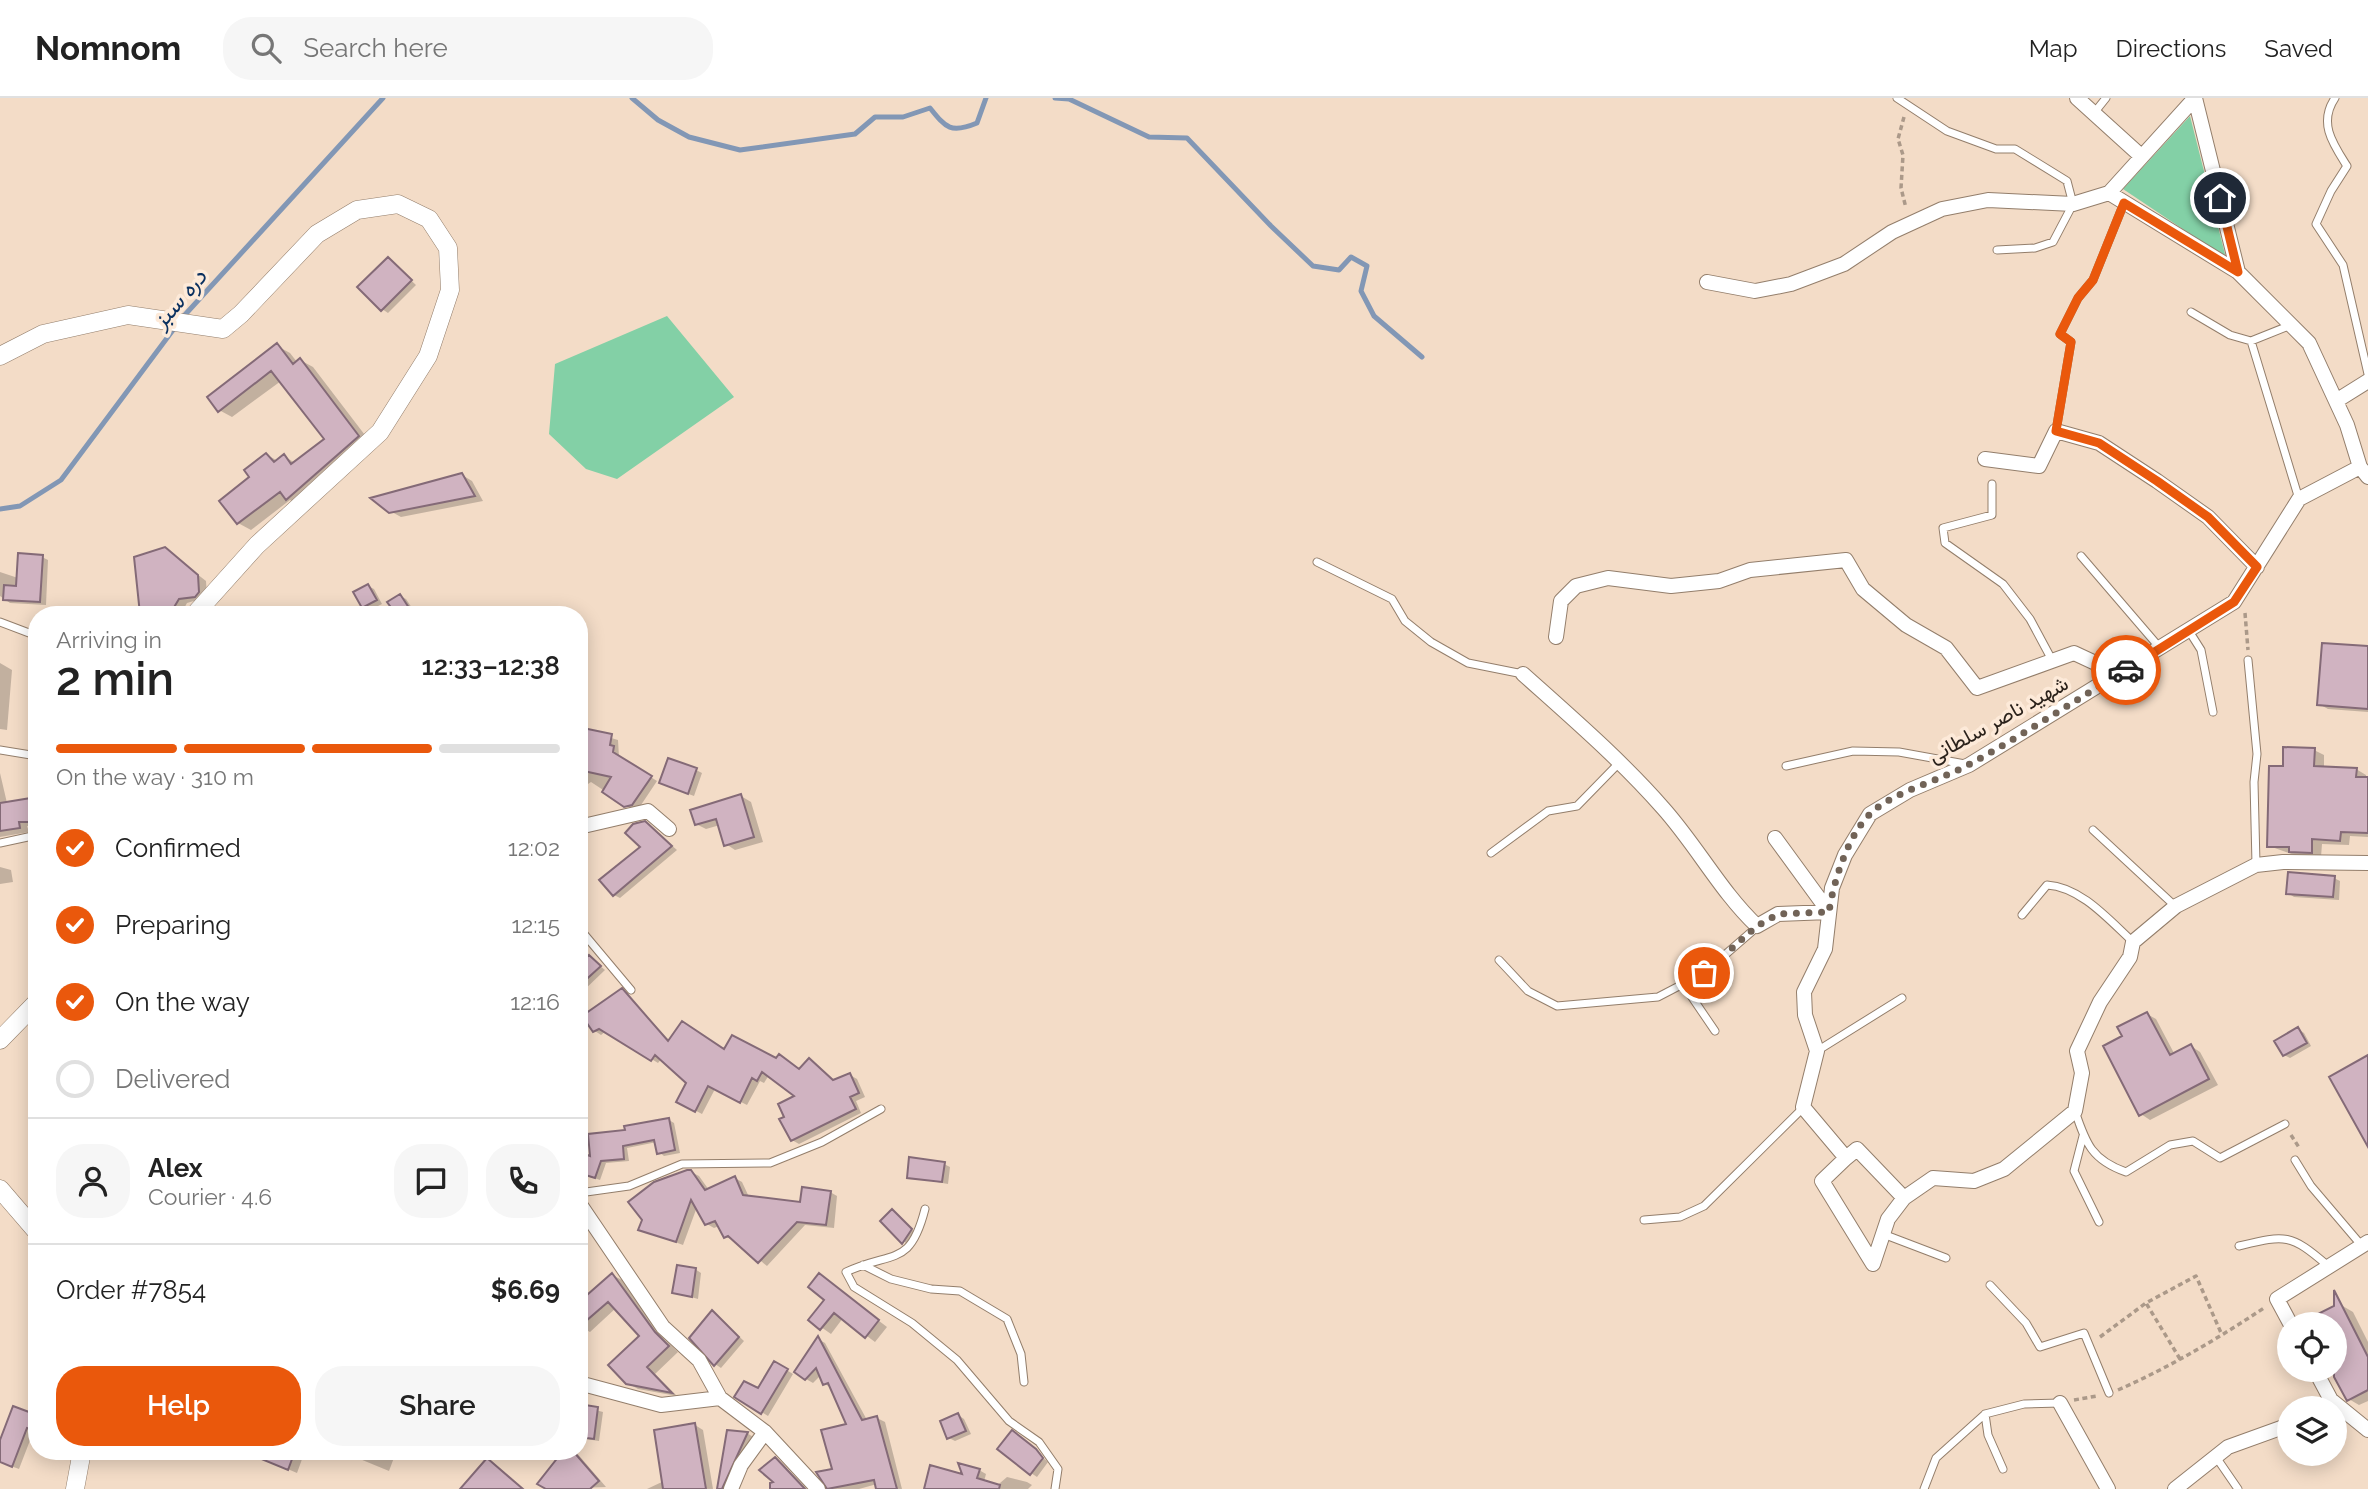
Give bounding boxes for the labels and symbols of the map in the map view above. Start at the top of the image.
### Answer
pin [2190,168,2250,228]
water label: دره سبز [145,263,214,336]
courier [2091,635,2161,705]
street label: شهید ناصر سلطانی [1924,670,2073,769]
pin [1674,943,1734,1003]

